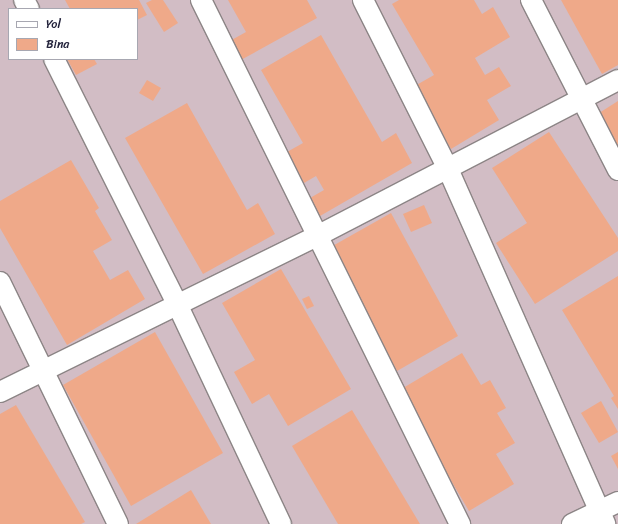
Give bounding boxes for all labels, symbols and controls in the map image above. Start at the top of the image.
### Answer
legend [8,8,138,60]
text: Yol [46,13,61,35]
text: Bina [46,33,69,55]

